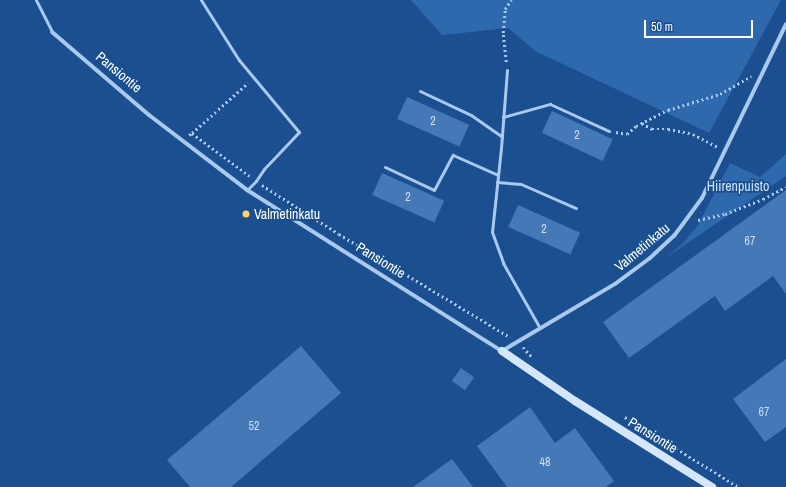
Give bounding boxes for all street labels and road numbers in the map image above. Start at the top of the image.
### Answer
street label: Pansiontie [93,48,145,96]
street label: Valmetinkatu [611,219,673,275]
street label: Pansiontie [353,238,409,282]
street label: Pansiontie [625,413,681,457]

